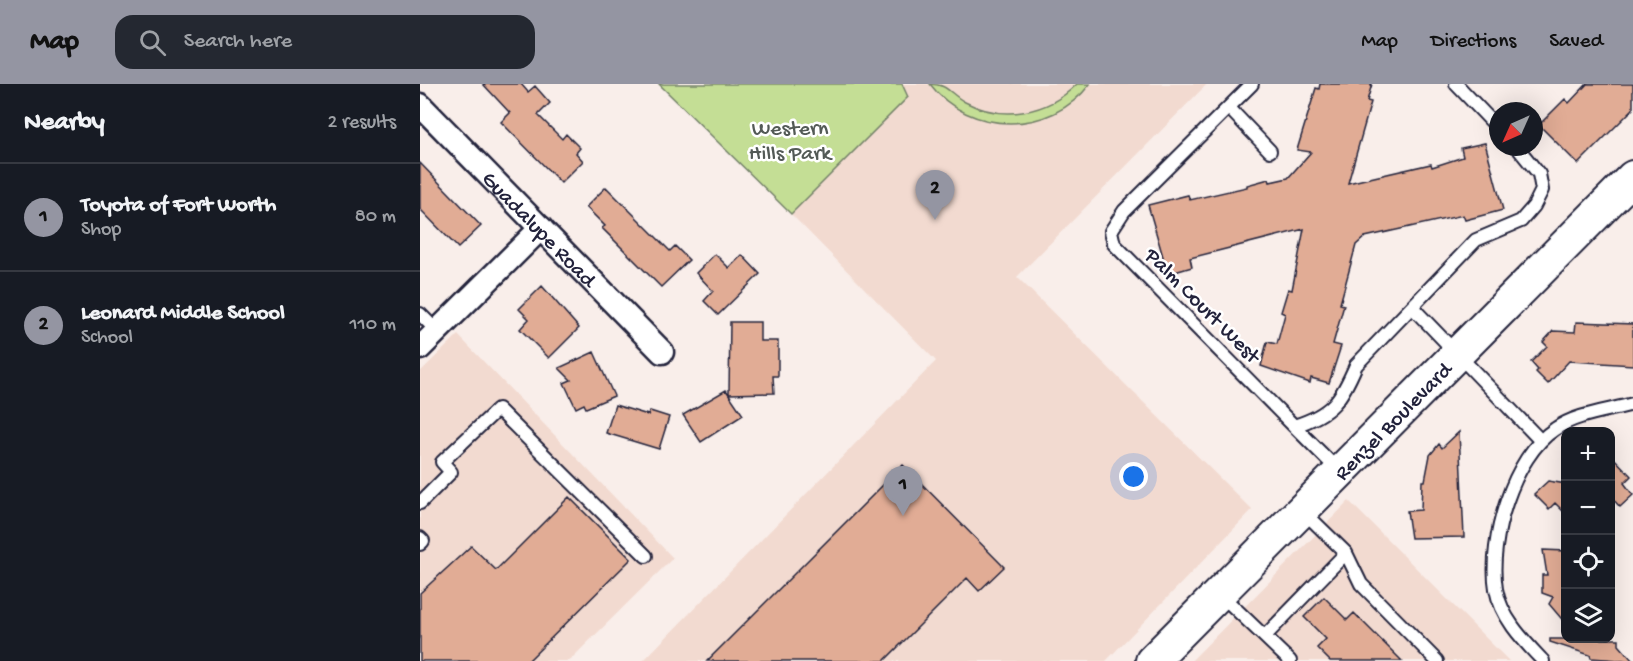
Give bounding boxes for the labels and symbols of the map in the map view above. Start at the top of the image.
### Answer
north arrow [1489,102,1543,156]
park label: Western Hills Park [749,117,833,168]
street label: Guadalupe Road [475,167,602,296]
pin: 2 [916,170,954,220]
street label: Palm Court West [1137,243,1266,371]
street label: Renzel Boulevard [1330,357,1460,487]
your location [1119,462,1148,491]
pin: 1 [884,466,922,516]

